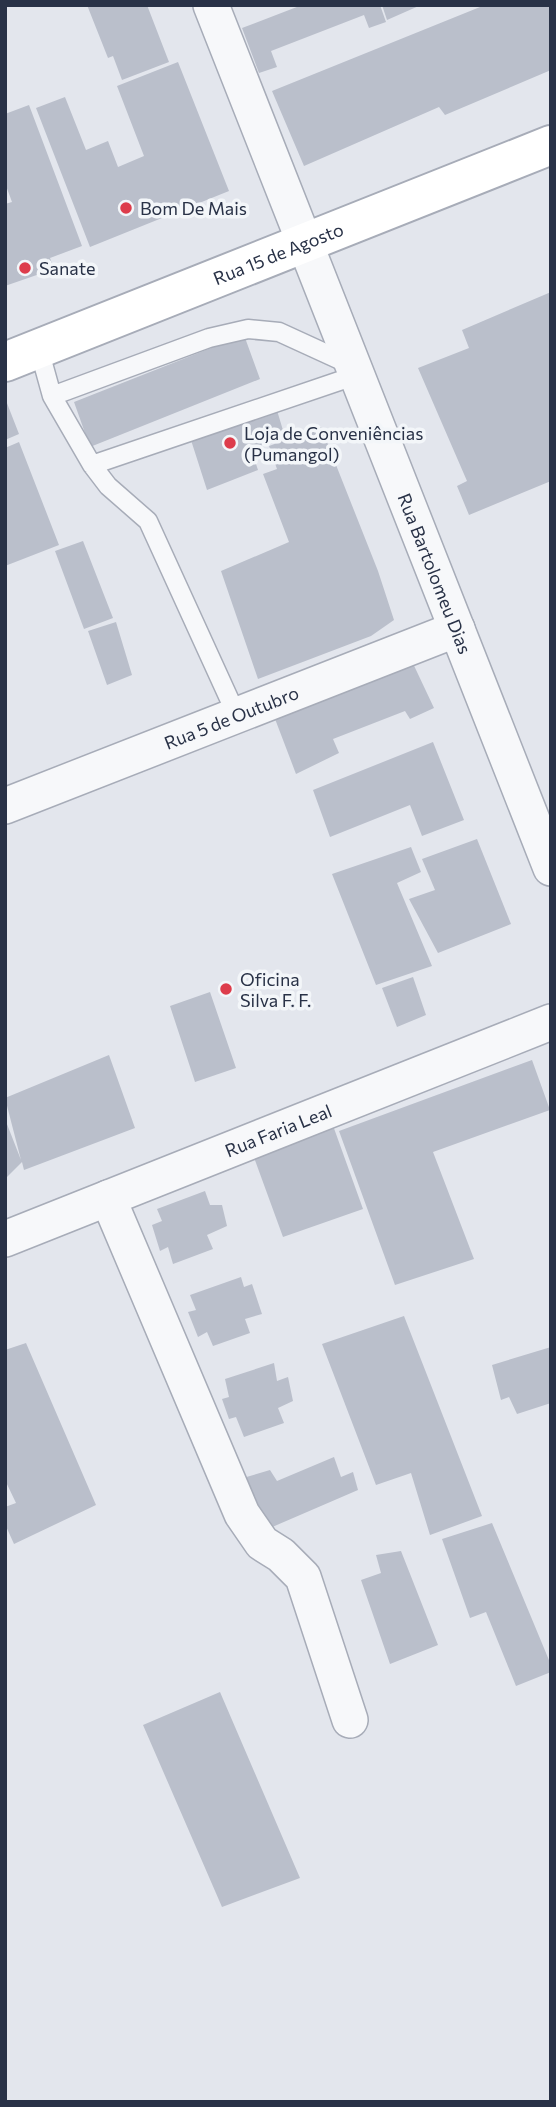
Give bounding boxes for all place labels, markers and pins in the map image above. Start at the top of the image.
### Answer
place label: Bom De Mais [140,197,247,219]
marker: Bom De Mais [118,200,134,216]
place label: Sanate [39,257,95,279]
marker: Sanate [17,260,33,276]
place label: Loja de Conveniências (Pumangol) [244,422,423,465]
marker: Loja de Conveniências (Pumangol) [222,435,238,451]
place label: Oficina Silva F. F. [240,968,311,1011]
marker: Oficina Silva F. F. [218,981,234,997]

